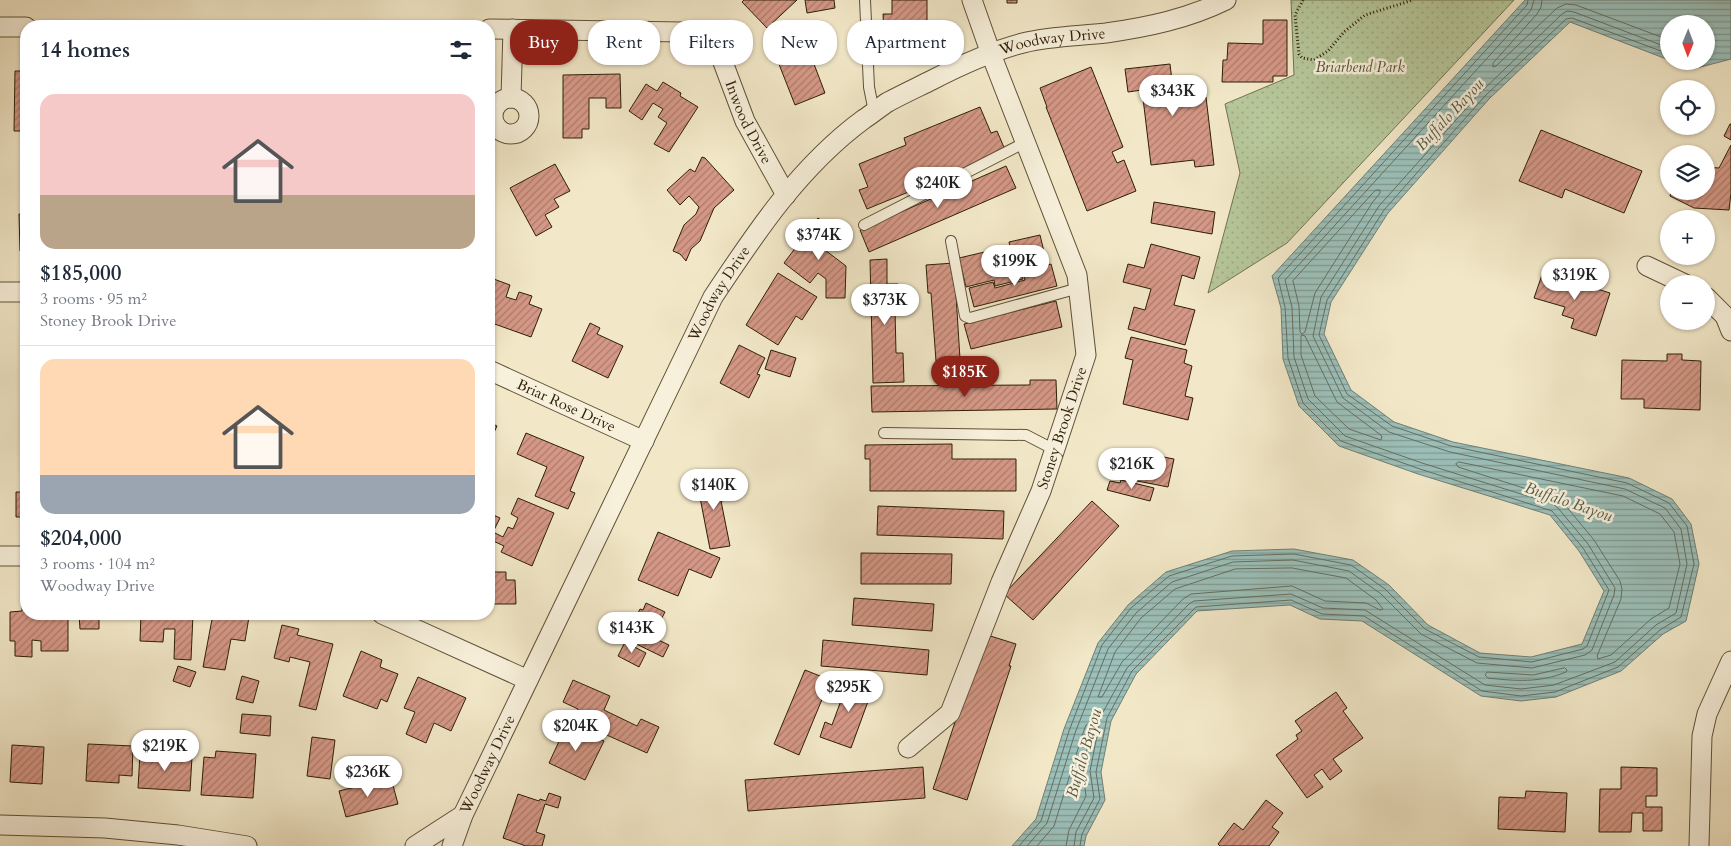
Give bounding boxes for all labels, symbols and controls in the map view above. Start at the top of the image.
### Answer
north arrow [1660,15,1715,70]
map controls [1660,15,1715,330]
chip: Buy [510,20,578,65]
chip: Rent [588,20,660,65]
chip: Filters [670,20,753,65]
chip: New [763,20,837,65]
chip: Apartment [847,20,964,65]
street label: Woodway Drive [996,23,1107,60]
text: 14 homes [40,36,130,65]
icon: filters [447,36,475,64]
park label: Briarbend Park [1315,57,1405,77]
pin: $343K [1138,74,1208,117]
water label: Buffalo Bayou [1410,74,1489,156]
street label: Inwood Drive [721,77,777,168]
text: $343K [1150,80,1196,102]
button: locate [1660,80,1715,135]
icon: home [213,126,303,216]
button: layers [1660,145,1715,200]
pin: $240K [903,166,973,209]
text: $240K [915,172,961,194]
button: + [1660,210,1715,265]
pin: $374K [784,218,854,261]
text: $374K [796,224,842,246]
street label: Woodway Drive [683,242,755,345]
pin: $199K [980,244,1050,287]
text: $199K [992,250,1038,272]
pin: $319K [1540,258,1610,301]
text: $185,000 [40,259,121,288]
text: $319K [1552,264,1598,286]
button: − [1660,275,1715,330]
pin: $373K [850,284,920,326]
text: 3 rooms · 95 m² [40,288,147,310]
text: $373K [862,289,908,311]
text: Stoney Brook Drive [40,310,176,332]
pin: $185K [930,356,1000,398]
text: $185K [942,361,988,383]
street label: Stoney Brook Drive [1032,364,1091,492]
street label: Briar Rose Drive [514,374,619,437]
icon: home [213,392,303,482]
pin: $216K [1097,448,1167,490]
text: $216K [1109,453,1155,475]
pin: $140K [679,468,749,511]
text: $140K [691,474,737,496]
water label: Buffalo Bayou [1522,477,1616,527]
text: $204,000 [40,524,121,553]
text: 3 rooms · 104 m² [40,553,155,575]
text: Woodway Drive [40,575,155,597]
pin: $143K [597,612,667,654]
text: $143K [609,617,655,639]
pin: $295K [814,670,884,713]
text: $295K [826,676,872,698]
water label: Buffalo Bayou [1061,706,1107,800]
pin: $204K [541,710,611,752]
street label: Woodway Drive [455,712,520,818]
text: $204K [553,715,599,737]
pin: $219K [130,730,200,772]
text: $219K [142,735,188,757]
pin: $236K [333,756,403,798]
text: $236K [345,761,391,783]

